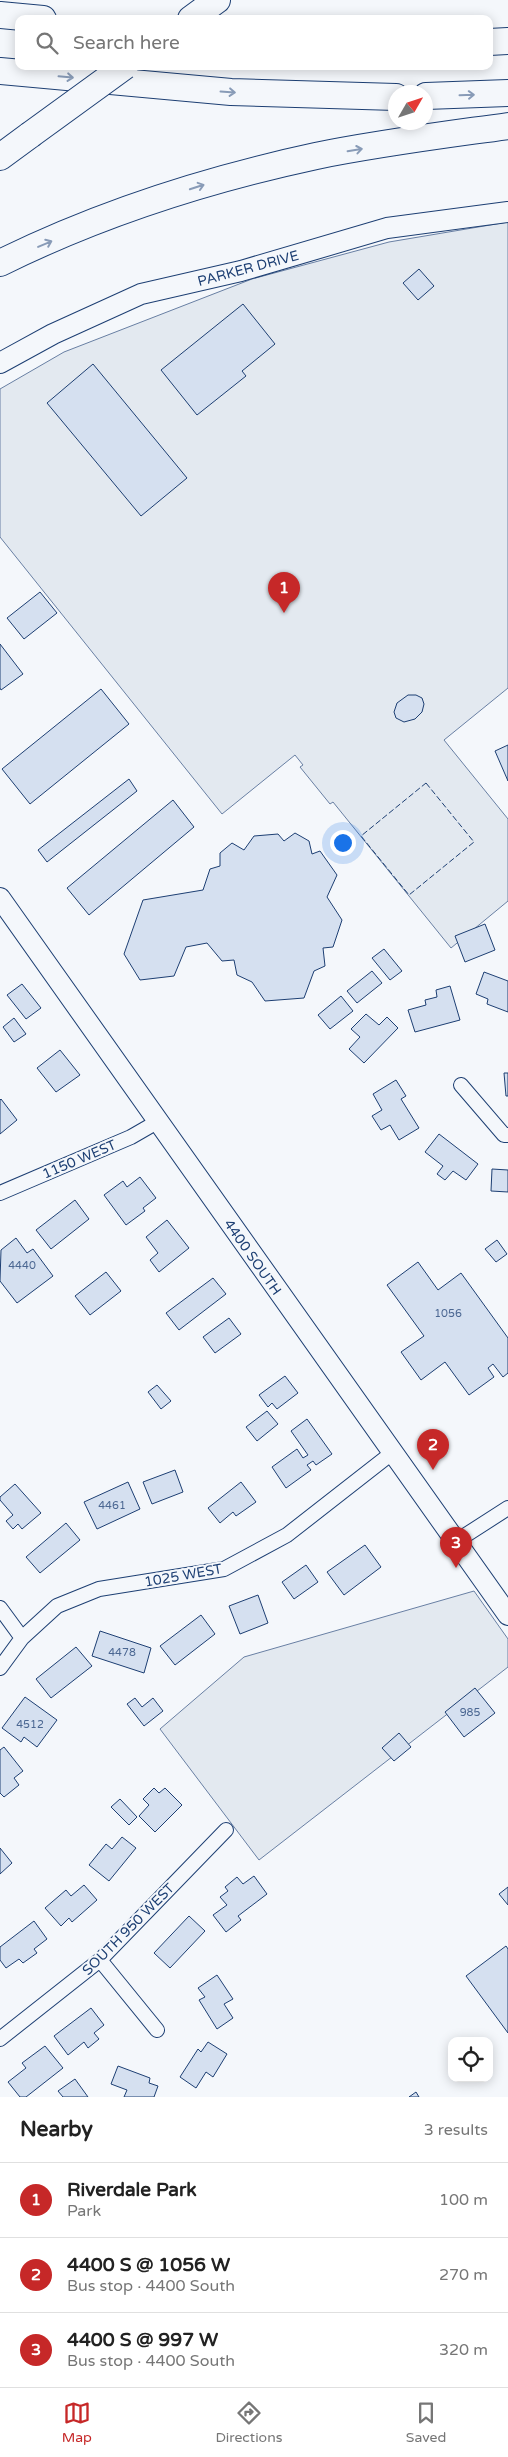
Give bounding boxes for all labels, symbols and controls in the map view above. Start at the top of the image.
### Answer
search box [15,15,493,70]
icon: search [33,29,61,57]
text: Search here [73,32,180,54]
one-way arrow [58,72,74,82]
north arrow [388,85,433,130]
one-way arrow [219,87,235,96]
one-way arrow [458,90,475,100]
one-way arrow [347,144,363,154]
one-way arrow [189,182,205,192]
one-way arrow [37,238,52,248]
street label: PARKER DRIVE [196,247,301,290]
pin: 1 [268,572,300,613]
your location [330,830,356,856]
street label: 1150 WEST [40,1136,119,1183]
street label: 4400 SOUTH [220,1216,285,1298]
house number: 4440 [8,1259,36,1272]
house number: 1056 [434,1307,462,1320]
pin: 2 [417,1429,449,1470]
house number: 4461 [98,1499,126,1512]
pin: 3 [440,1527,472,1568]
street label: 1025 WEST [143,1560,224,1591]
house number: 4478 [108,1646,136,1659]
house number: 985 [460,1706,480,1719]
house number: 4512 [16,1718,44,1731]
street label: SOUTH 950 WEST [79,1879,178,1979]
map controls [448,2037,493,2082]
button: locate [448,2037,493,2082]
text: Nearby [20,2117,93,2142]
text: 3 results [424,2120,488,2140]
text: Riverdale Park [67,2179,197,2201]
text: 1 [31,2190,41,2210]
text: 100 m [439,2190,488,2210]
text: Park [67,2201,101,2221]
text: 4400 S @ 1056 W [67,2254,230,2276]
text: 2 [31,2265,41,2285]
text: 270 m [439,2265,488,2285]
text: Bus stop · 4400 South [67,2276,235,2296]
text: 4400 S @ 997 W [67,2329,218,2351]
text: 3 [31,2340,41,2360]
text: 320 m [439,2340,488,2360]
text: Bus stop · 4400 South [67,2351,235,2371]
tab: Map [62,2399,92,2446]
tab: Directions [215,2399,282,2446]
tab: Saved [406,2399,446,2446]

